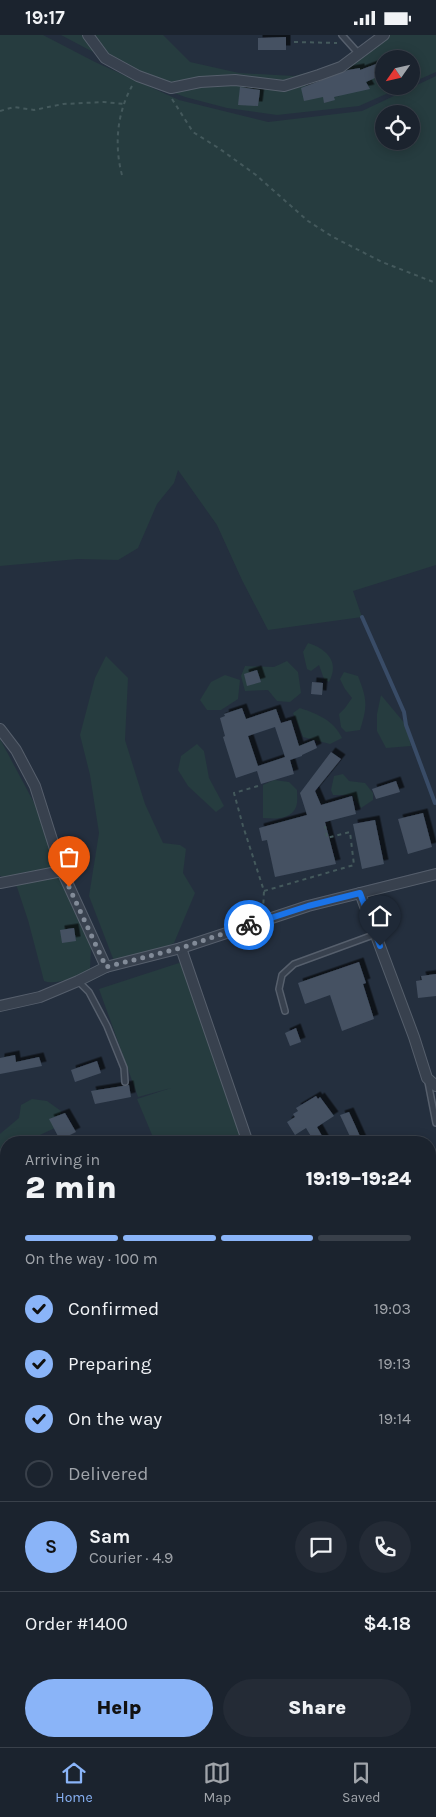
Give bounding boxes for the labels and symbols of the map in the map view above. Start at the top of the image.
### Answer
north arrow [375,50,420,95]
pin [48,836,90,887]
pin [359,895,401,946]
courier [224,900,274,950]

